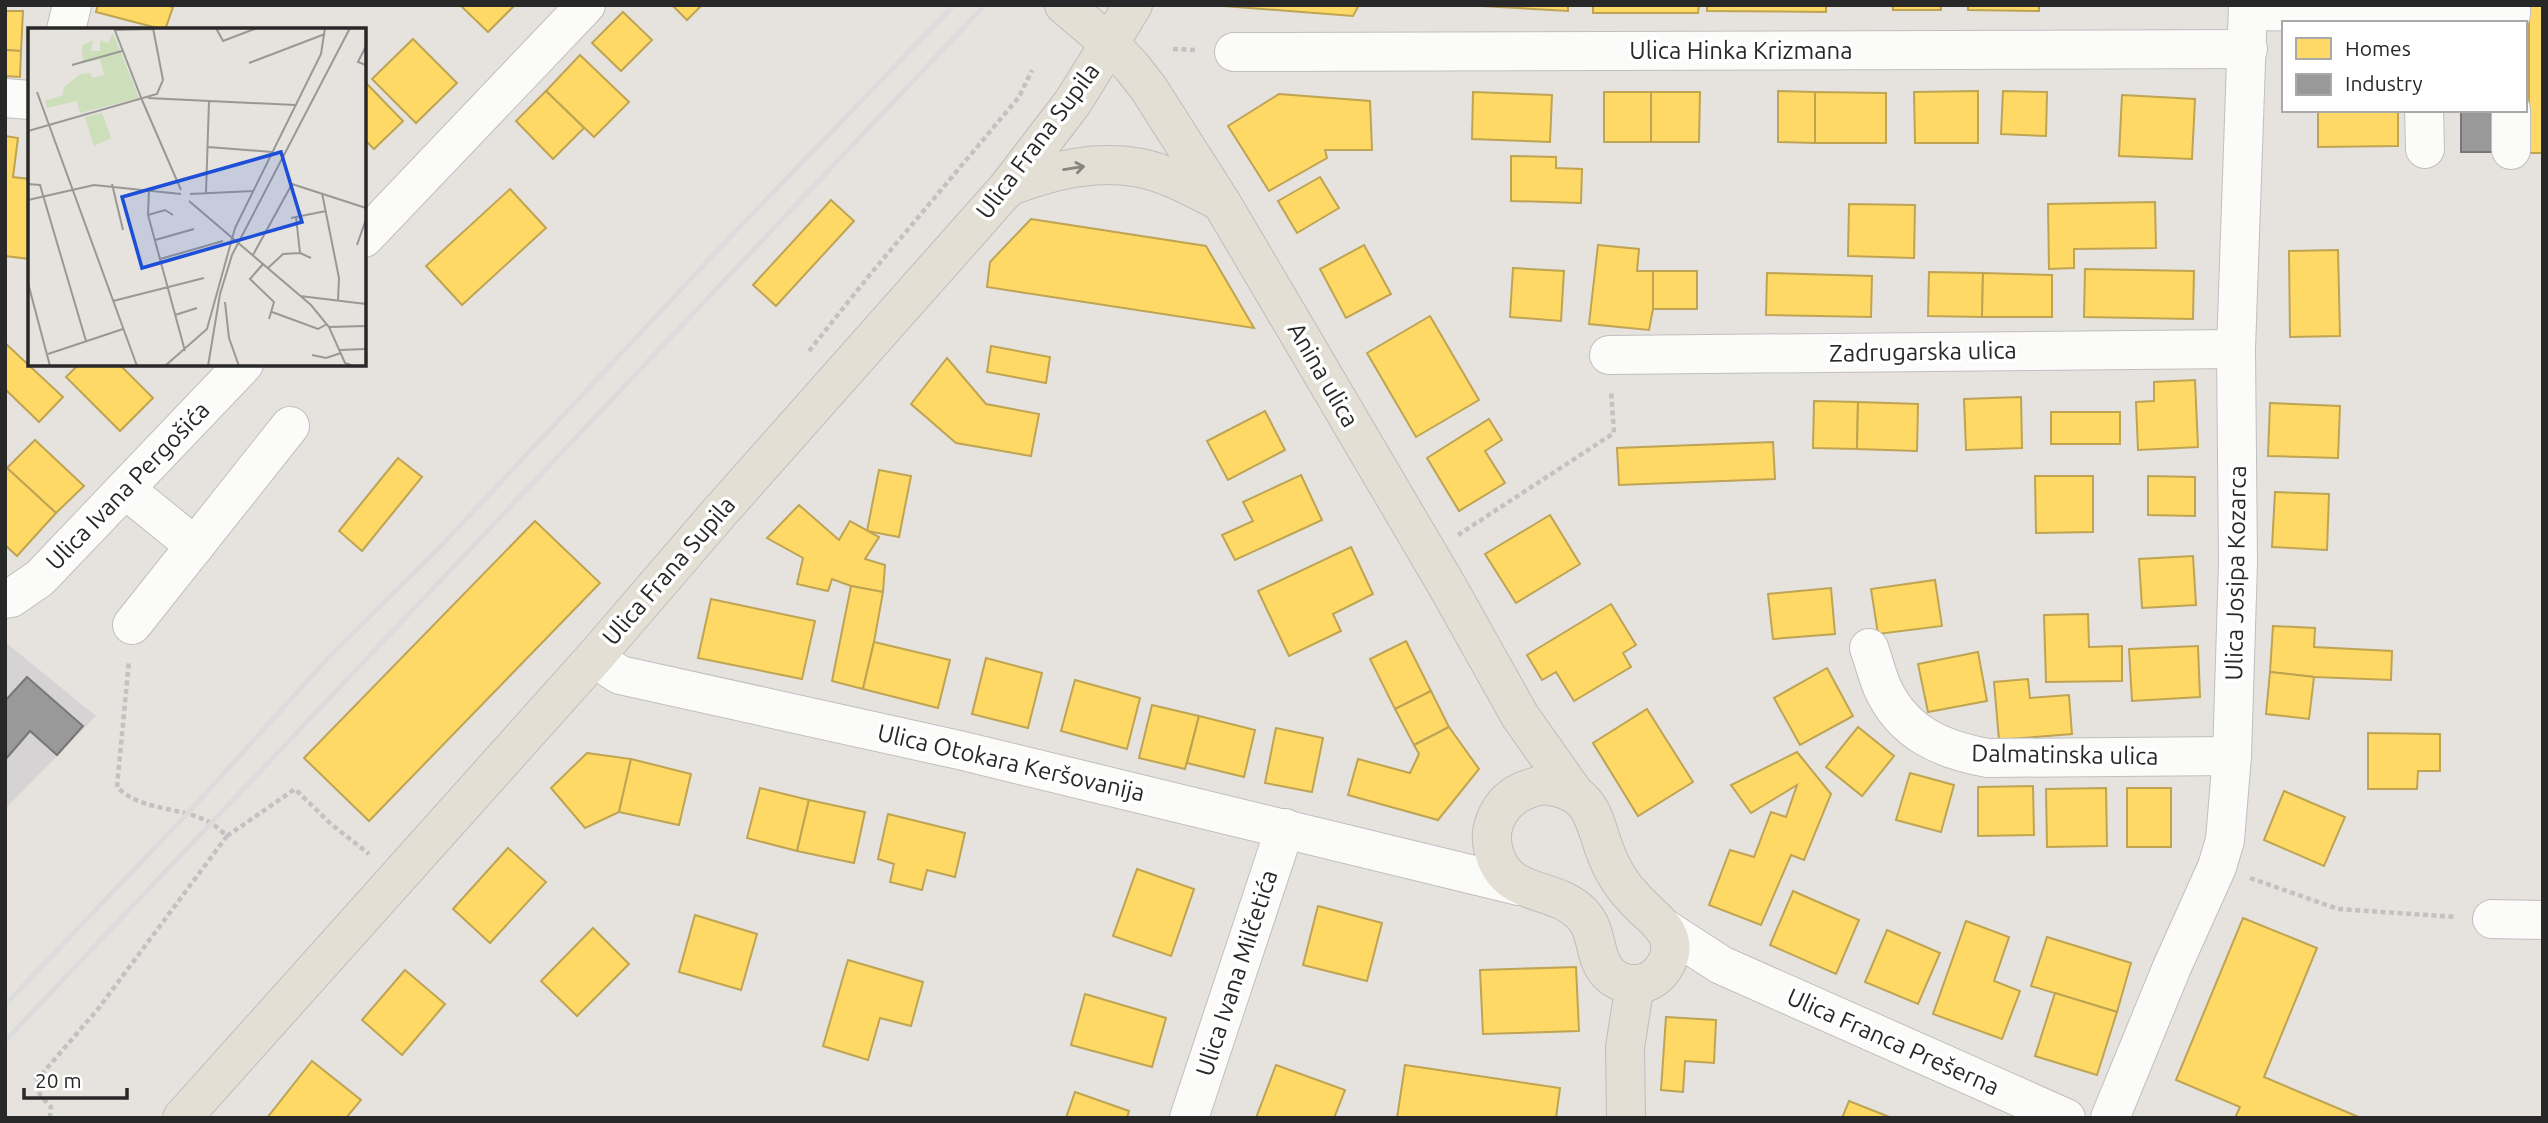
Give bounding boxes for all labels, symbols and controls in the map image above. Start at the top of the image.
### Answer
legend [2282,21,2527,112]
inset map [28,28,366,366]
text: Homes [2345,36,2411,60]
street label: Ulica Hinka Krizmana [1629,37,1853,64]
street label: Ulica Frana Supila [970,58,1105,224]
text: Industry [2345,71,2423,95]
one-way arrow [1062,161,1085,174]
street label: Anina ulica [1283,318,1364,432]
street label: Zadrugarska ulica [1829,336,2017,367]
street label: Ulica Ivana Pergošića [41,396,215,575]
street label: Ulica Josipa Kozarca [2220,465,2251,681]
street label: Ulica Frana Supila [597,491,740,650]
street label: Ulica Otokara Keršovanija [875,719,1147,806]
street label: Dalmatinska ulica [1971,739,2159,770]
street label: Ulica Ivana Milčetića [1190,866,1283,1079]
street label: Ulica Franca Prešerna [1783,983,2003,1100]
scale bar [24,1056,128,1100]
text: 20 m [35,1068,82,1092]

